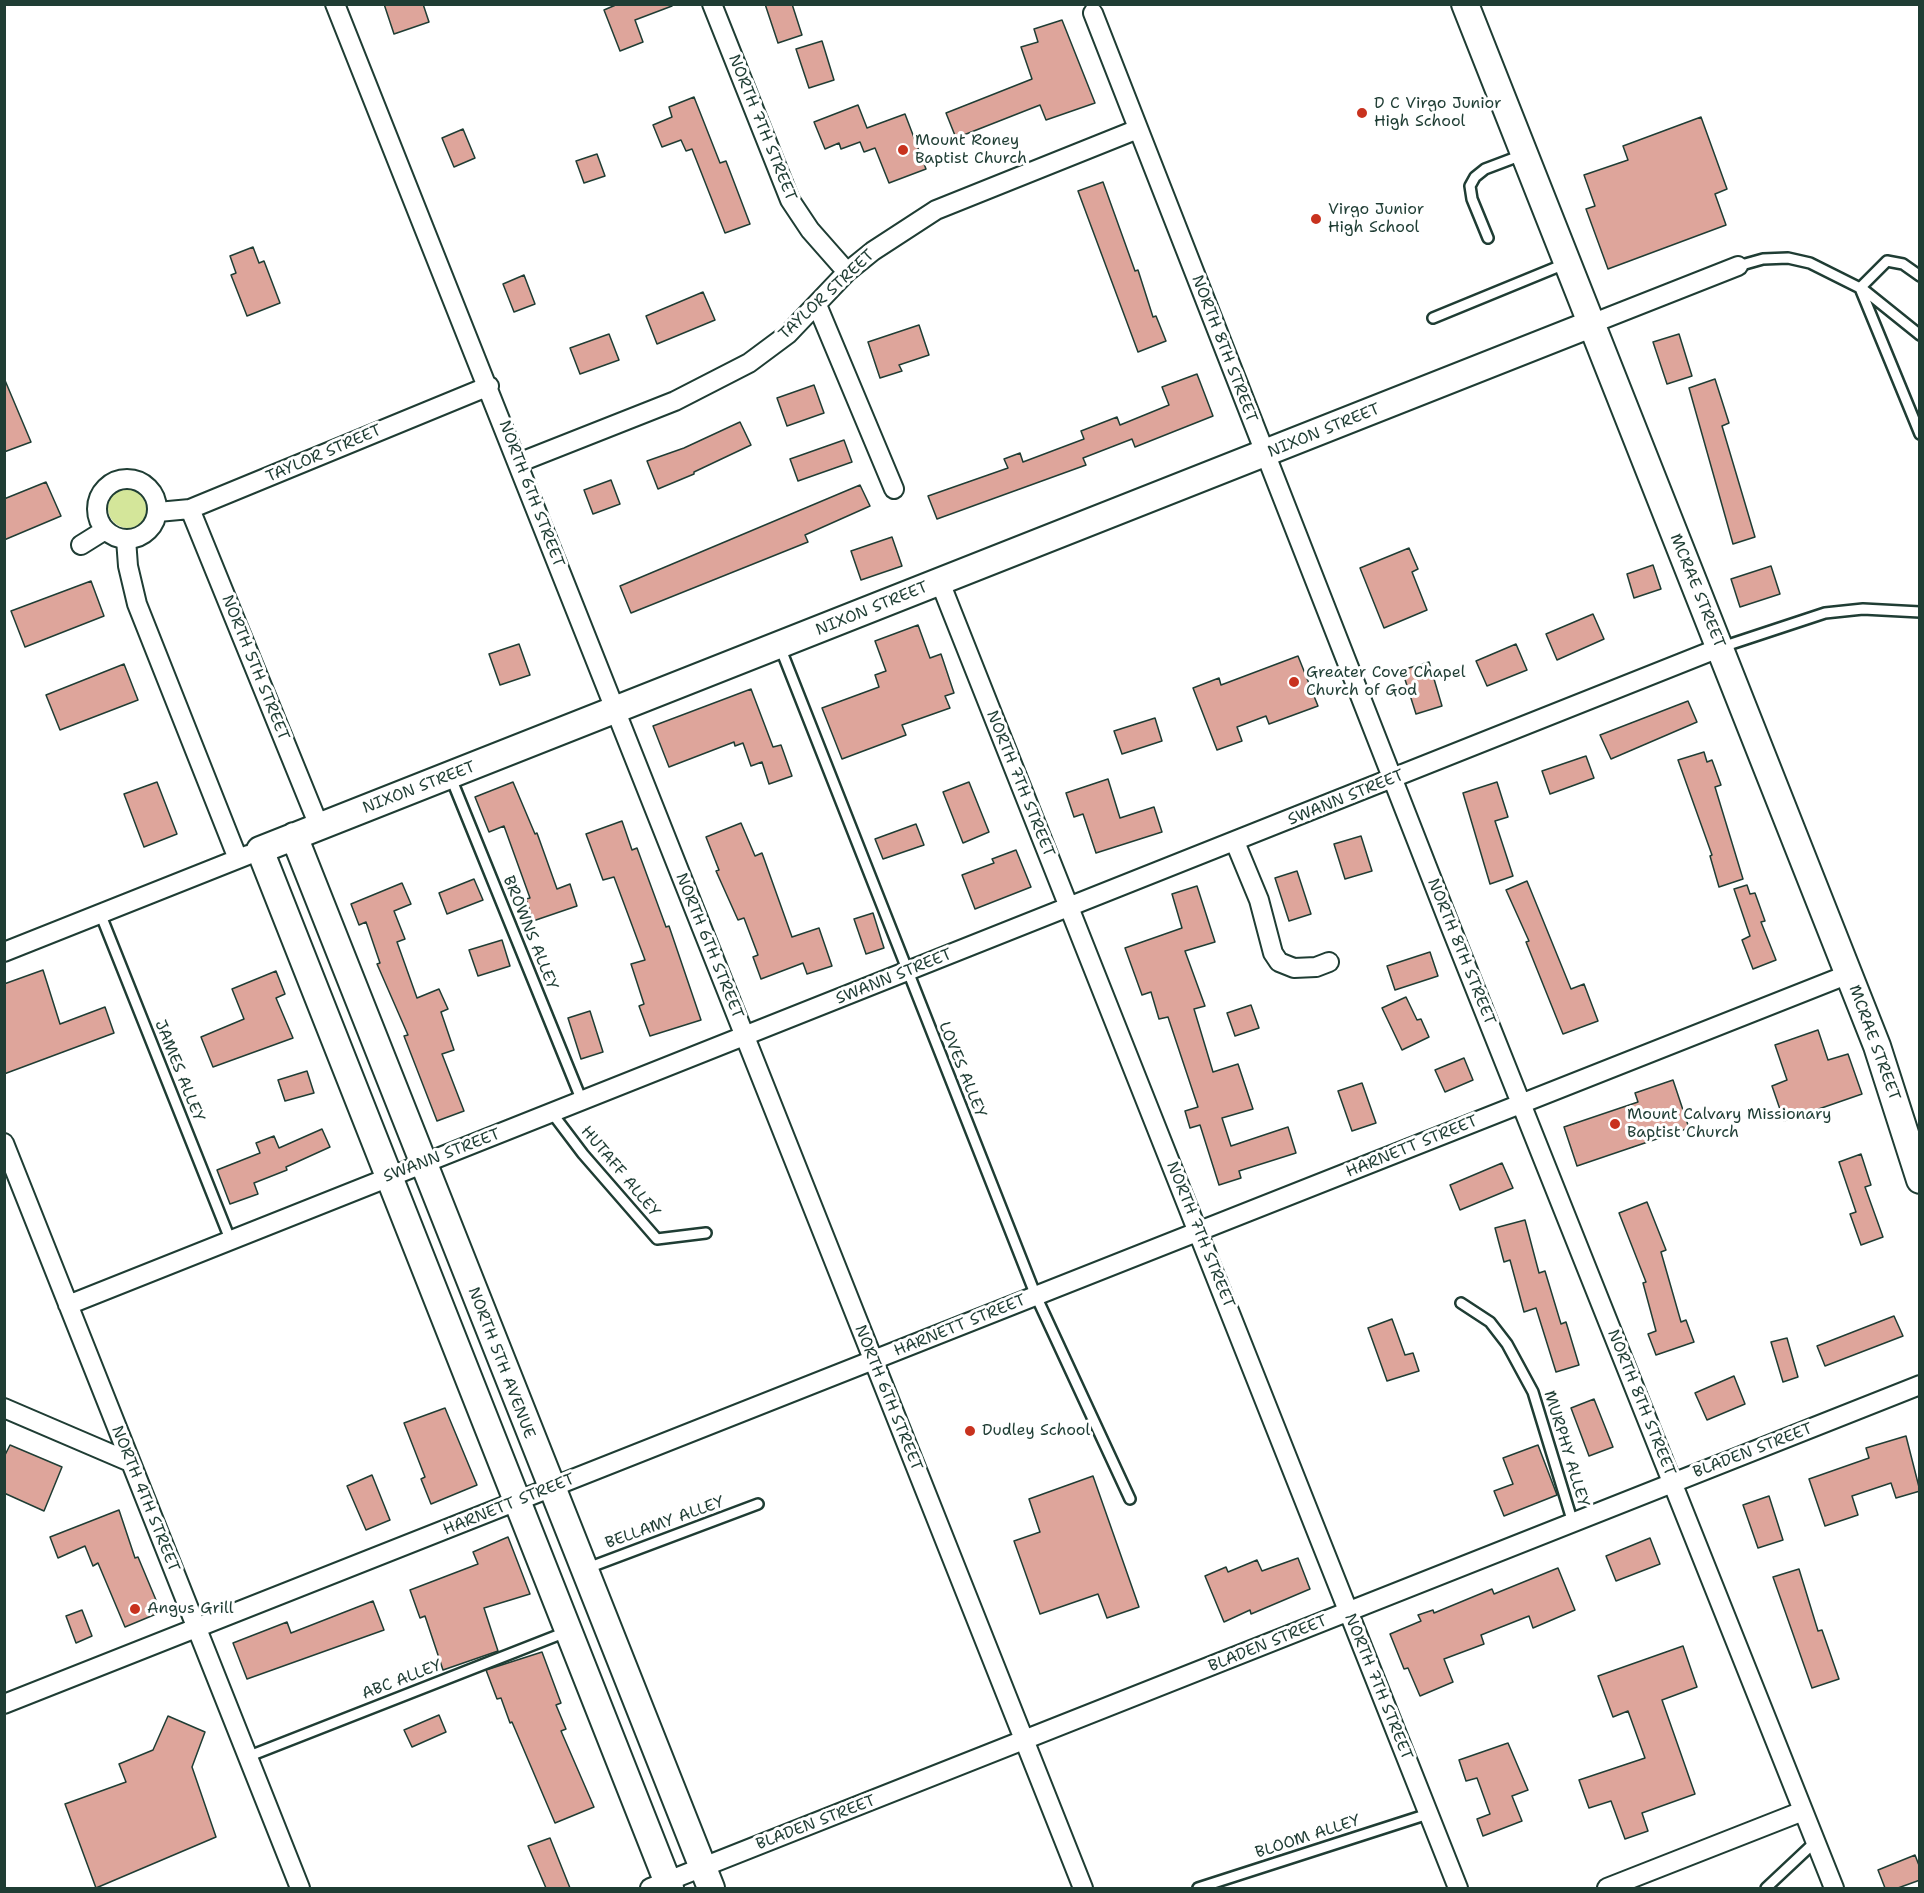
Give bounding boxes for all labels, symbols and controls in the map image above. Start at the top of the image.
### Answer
street label: NORTH 7TH STREET [724,52,800,204]
place label: D C Virgo Junior High School [1374,94,1502,132]
marker: D C Virgo Junior High School [1355,106,1369,120]
place label: Mount Roney Baptist Church [915,131,1027,169]
marker: Mount Roney Baptist Church [896,143,910,157]
place label: Virgo Junior High School [1328,200,1424,238]
marker: Virgo Junior High School [1309,212,1323,226]
street label: TAYLOR STREET [775,246,879,344]
street label: NORTH 8TH STREET [1187,273,1261,425]
street label: NIXON STREET [1265,400,1383,462]
street label: NORTH 6TH STREET [494,418,568,570]
street label: TAYLOR STREET [263,421,385,487]
street label: MCRAE STREET [1665,531,1729,651]
street label: NIXON STREET [813,578,931,640]
street label: NORTH 5TH STREET [217,592,293,744]
place label: Greater Cove Chapel Church of God [1306,663,1466,701]
marker: Greater Cove Chapel Church of God [1287,675,1301,689]
street label: NORTH 7TH STREET [982,708,1058,860]
street label: NIXON STREET [360,758,478,818]
street label: SWANN STREET [1285,766,1407,830]
street label: NORTH 6TH STREET [671,870,747,1022]
street label: BROWNS ALLEY [498,873,562,993]
street label: NORTH 8TH STREET [1423,876,1499,1028]
street label: SWANN STREET [833,945,955,1009]
street label: MCRAE STREET [1844,983,1904,1103]
street label: JAMES ALLEY [150,1017,208,1125]
street label: LOVES ALLEY [934,1019,990,1121]
place label: Mount Calvary Missionary Baptist Church [1627,1105,1831,1143]
street label: HARNETT STREET [1343,1112,1481,1182]
marker: Mount Calvary Missionary Baptist Church [1608,1117,1622,1131]
street label: HUTAFF ALLEY [576,1122,664,1222]
street label: SWANN STREET [381,1125,503,1187]
street label: NORTH 7TH STREET [1162,1159,1238,1311]
street label: NORTH 5TH AVENUE [463,1284,539,1442]
street label: HARNETT STREET [891,1291,1029,1361]
street label: NORTH 6TH STREET [850,1322,926,1474]
street label: NORTH 8TH STREET [1603,1327,1679,1479]
street label: MURPHY ALLEY [1539,1388,1593,1510]
street label: BLADEN STREET [1691,1419,1815,1483]
place label: Dudley School [982,1421,1090,1441]
street label: NORTH 4TH STREET [107,1423,183,1575]
marker: Dudley School [963,1424,977,1438]
street label: HARNETT STREET [440,1470,578,1540]
street label: BELLAMY ALLEY [603,1493,727,1553]
place label: Angus Grill [147,1599,233,1619]
marker: Angus Grill [128,1602,142,1616]
street label: BLADEN STREET [1206,1611,1330,1677]
street label: NORTH 7TH STREET [1340,1611,1416,1763]
street label: ABC ALLEY [359,1656,445,1704]
street label: BLADEN STREET [754,1791,878,1855]
street label: BLOOM ALLEY [1253,1811,1363,1863]

